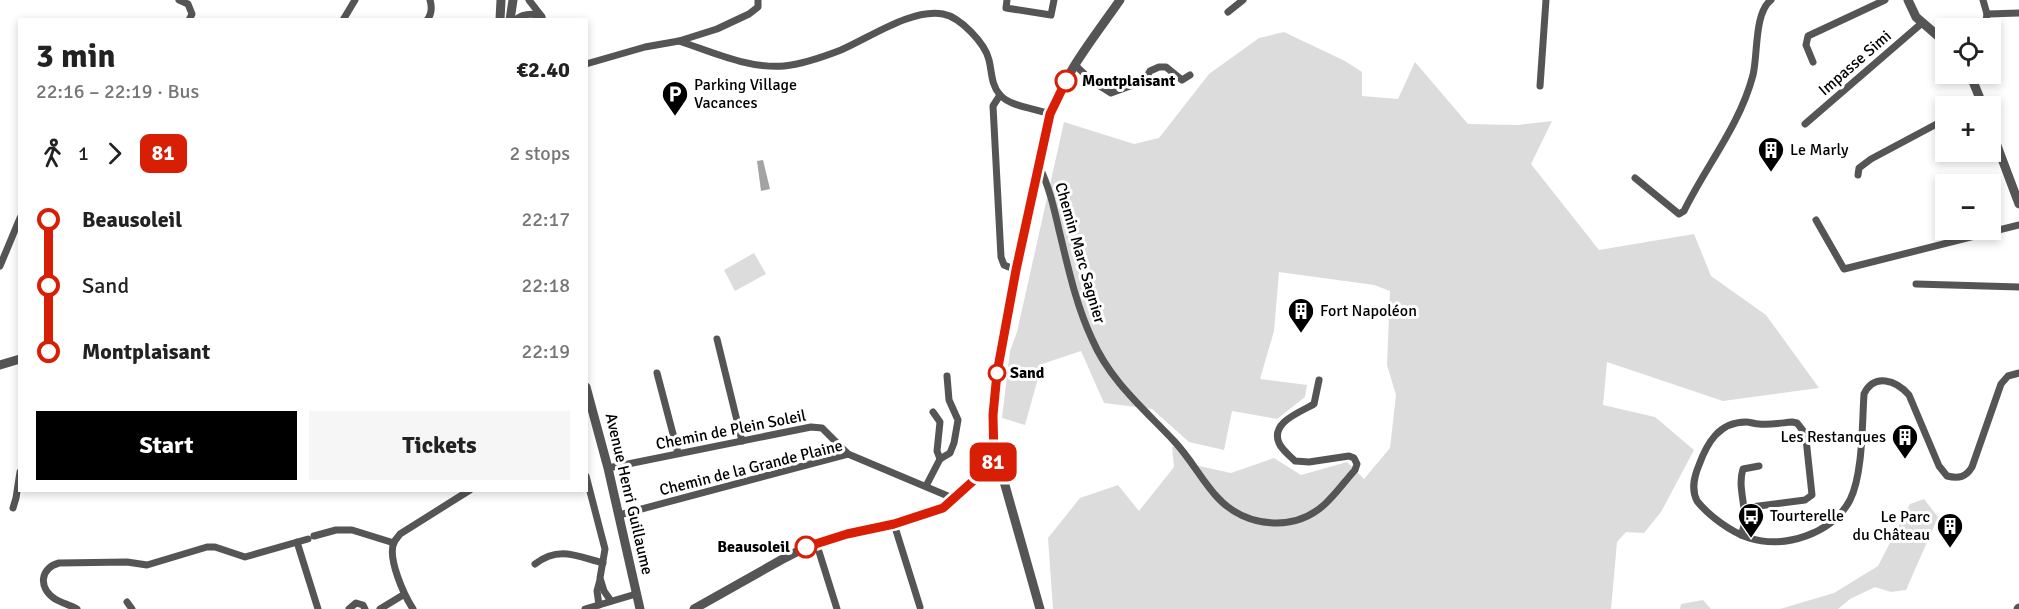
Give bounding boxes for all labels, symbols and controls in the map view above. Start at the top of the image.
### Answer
map controls [1935,18,2001,240]
button: locate [1935,18,2001,84]
street label: Impasse Simi [1815,26,1895,100]
text: 3 min [36,36,116,77]
text: €2.40 [516,56,570,83]
marker: Montplaisant [1055,70,1077,92]
place label: Montplaisant [1082,71,1175,91]
place label: Parking Village Vacances [694,75,797,113]
text: 22:16 – 22:19 · Bus [36,79,199,104]
parking icon: Parking Village Vacances [660,79,690,117]
button: + [1935,96,2001,162]
building icon: Le Marly [1756,135,1786,173]
icon: walk [36,137,69,170]
icon: forward [98,137,131,170]
text: 81 [152,140,175,166]
place label: Le Marly [1790,140,1849,160]
text: 1 [78,141,89,166]
text: 2 stops [509,141,570,166]
button: − [1935,174,2001,240]
street label: Chemin Marc Sagnier [1050,180,1110,326]
text: Beausoleil [82,206,182,233]
text: 22:17 [521,207,570,232]
text: Sand [82,272,129,299]
text: 22:18 [521,273,570,298]
building icon: Fort Napoléon [1286,296,1316,334]
place label: Fort Napoléon [1320,301,1417,321]
text: Montplaisant [82,338,210,365]
text: 22:19 [521,339,570,364]
place label: Sand [1010,363,1045,383]
marker: Sand [988,364,1006,382]
street label: Chemin de Plein Soleil [654,406,808,454]
button: Start [36,411,297,480]
button: Tickets [309,411,570,480]
street label: Avenue Henri Guillaume [601,411,657,577]
building icon: Les Restanques [1890,422,1920,460]
place label: Les Restanques [1781,427,1886,447]
street label: Chemin de la Grande Plaine [657,436,845,500]
line badge: 81 [966,442,1020,482]
text: 81 [982,449,1004,475]
bus stop icon: Tourterelle [1736,501,1766,539]
place label: Tourterelle [1770,506,1844,526]
place label: Le Parc du Château [1853,507,1930,545]
building icon: Le Parc du Château [1935,511,1965,549]
marker: Beausoleil [795,536,817,558]
place label: Beausoleil [717,537,790,557]

